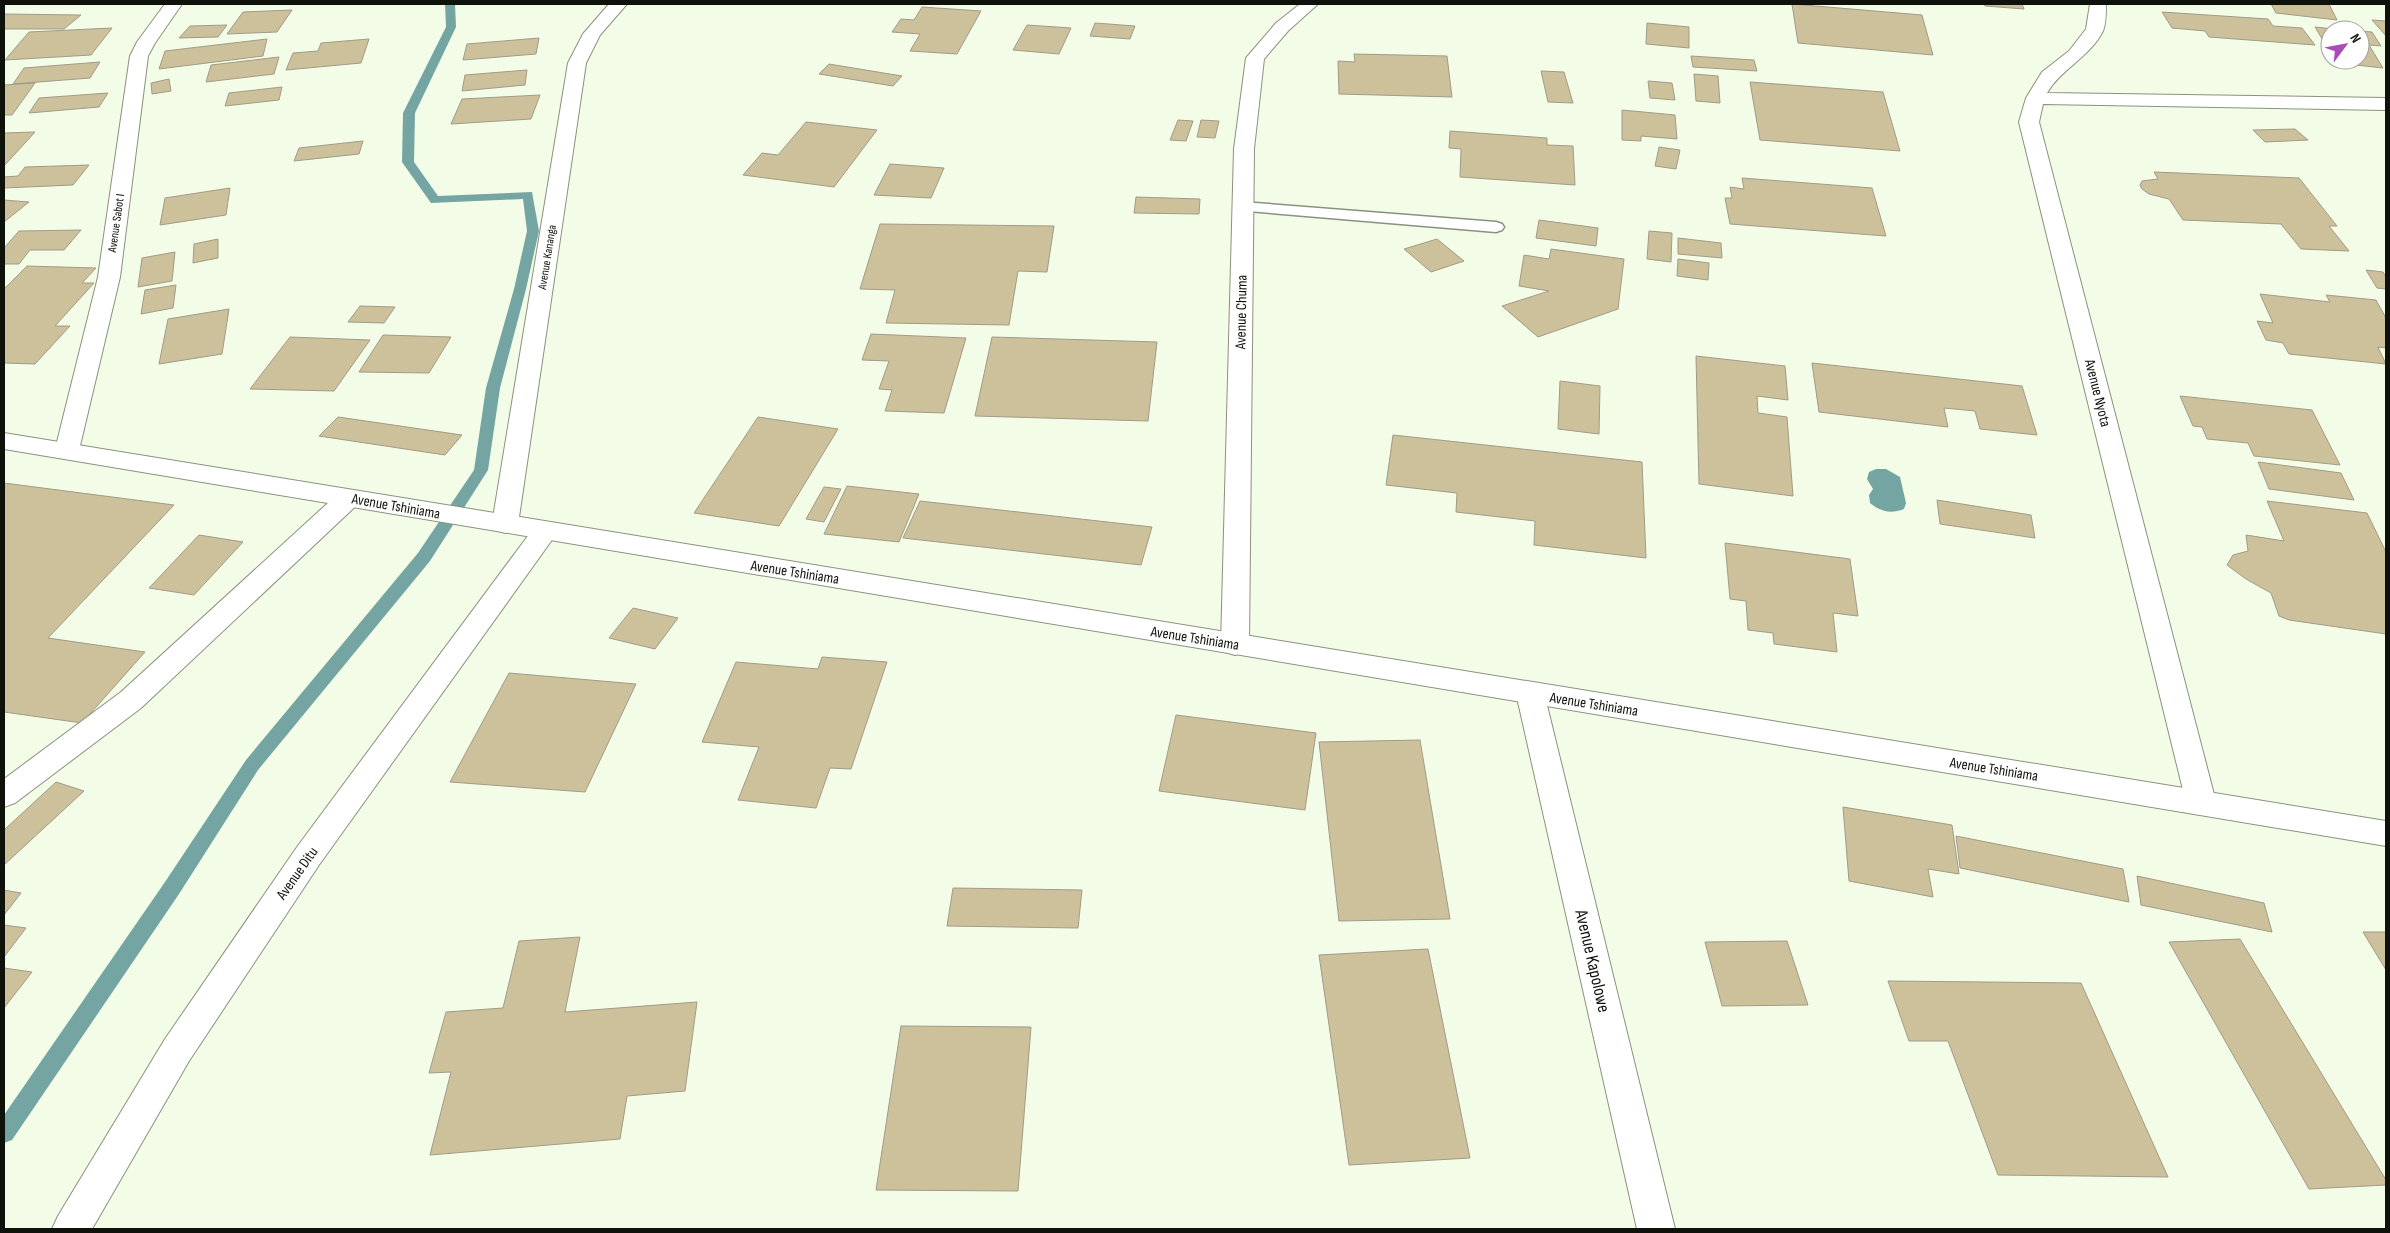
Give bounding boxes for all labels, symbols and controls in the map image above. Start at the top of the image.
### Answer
north arrow [2320,20,2370,70]
text: N [2346,31,2365,46]
street label: Avenue Sabot I [105,193,128,254]
street label: Avenue Kananga [535,223,560,292]
street label: Avenue Chuma [1231,274,1252,350]
street label: Avenue Nyota [2080,356,2115,429]
street label: Avenue Tshiniama [349,489,442,524]
street label: Avenue Tshiniama [748,556,841,589]
street label: Avenue Tshiniama [1148,622,1241,655]
street label: Avenue Tshiniama [1547,688,1640,721]
street label: Avenue Tshiniama [1947,753,2040,786]
street label: Avenue Ditu [272,843,322,904]
street label: Avenue Kapolowe [1570,907,1615,1015]

